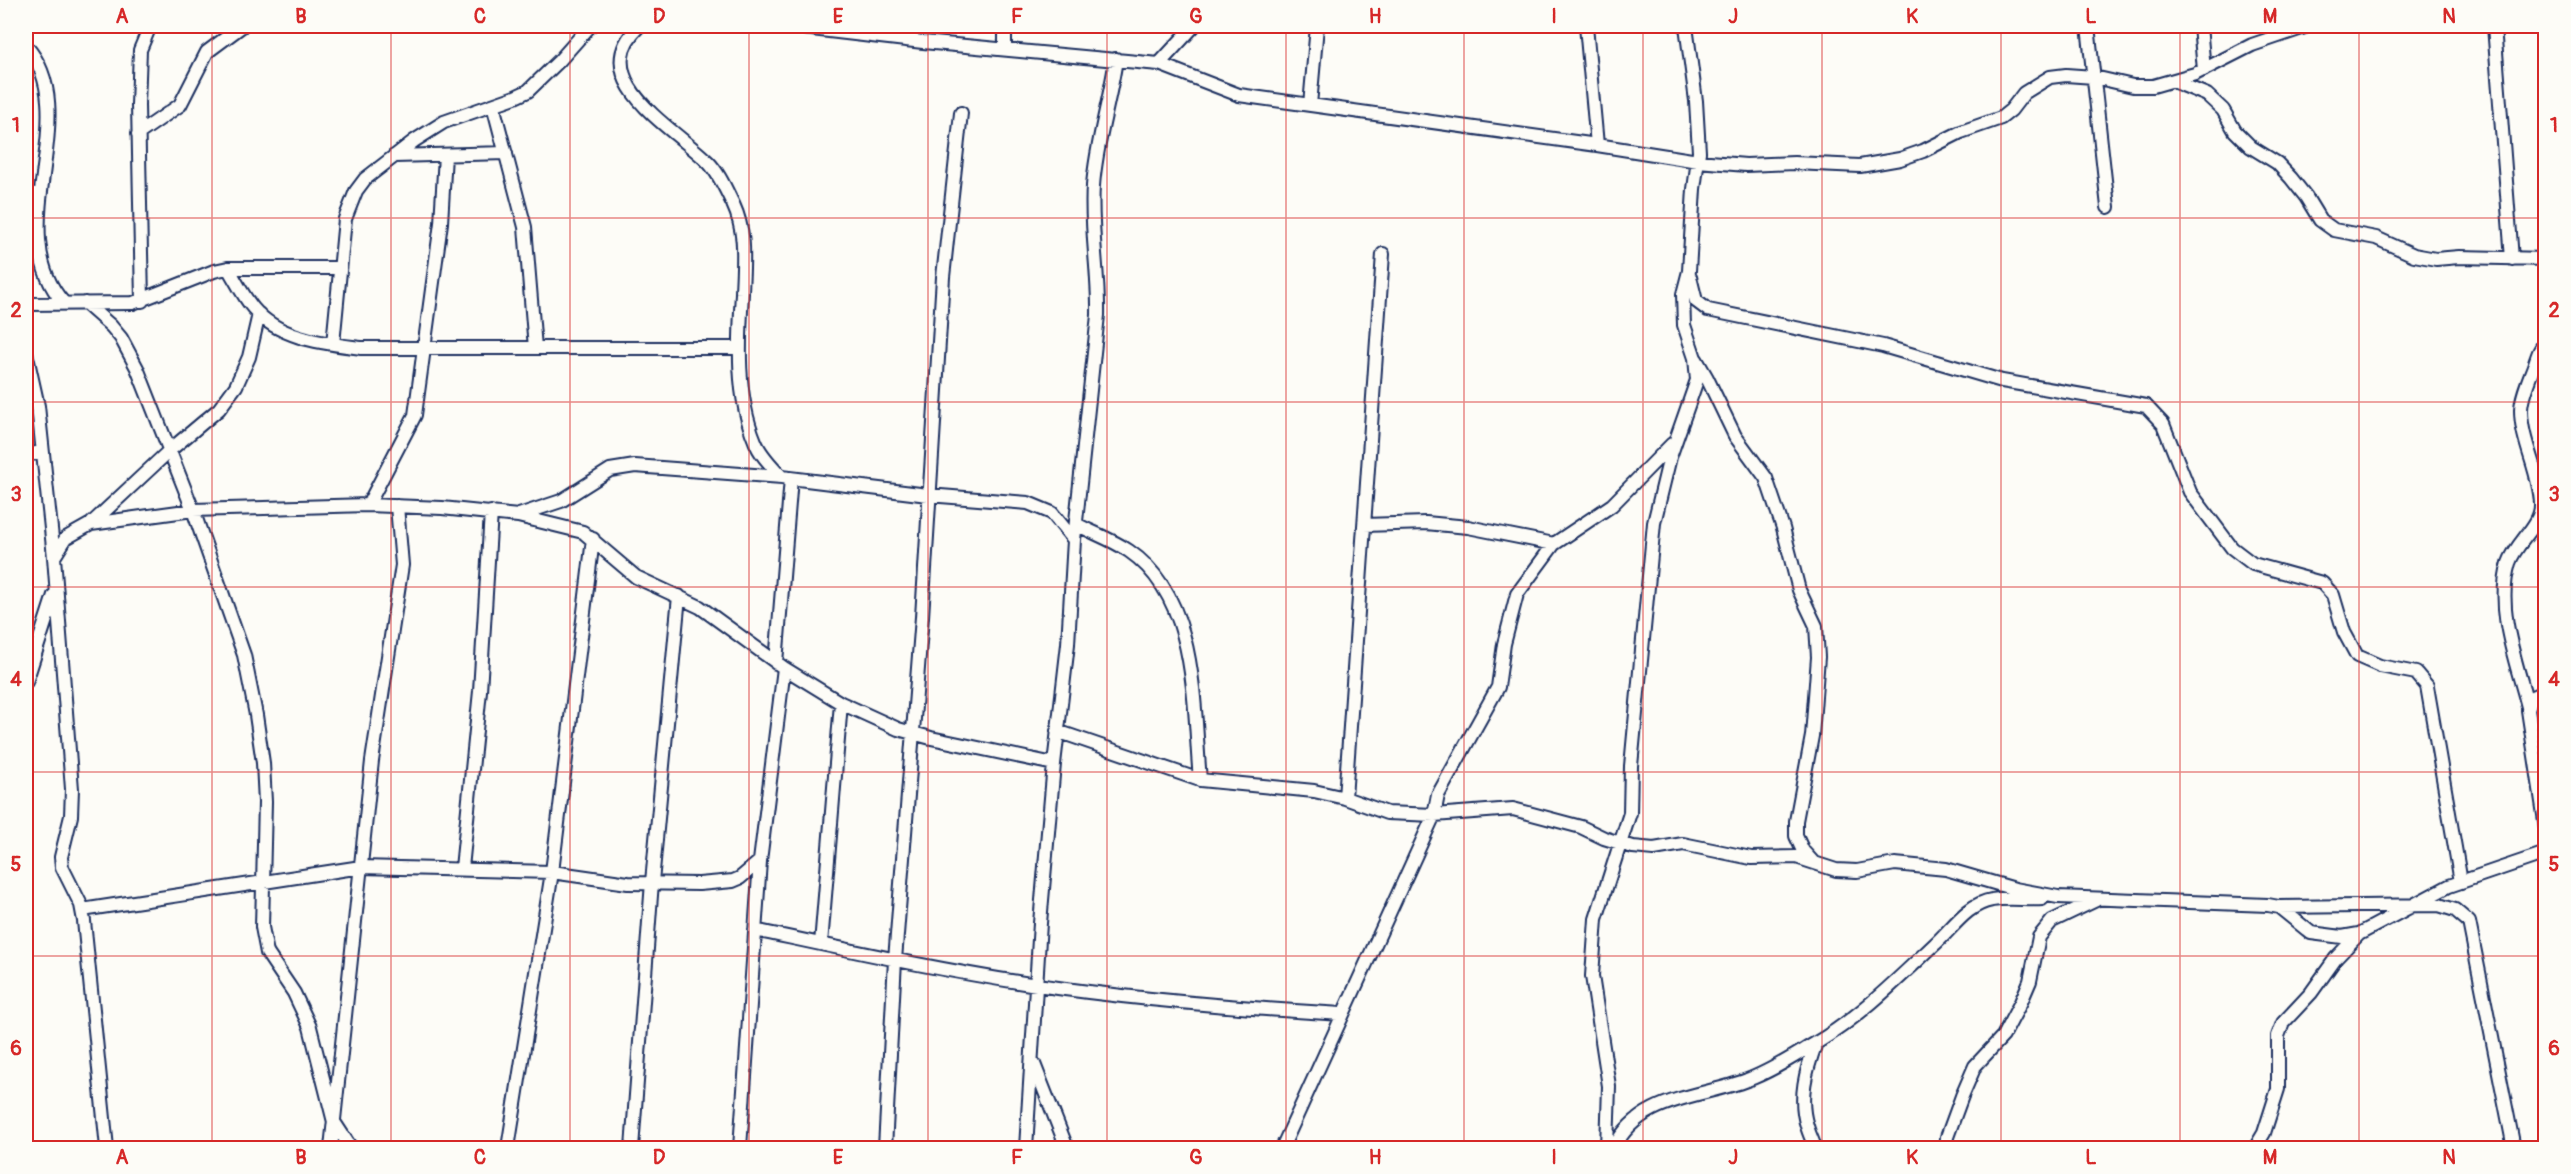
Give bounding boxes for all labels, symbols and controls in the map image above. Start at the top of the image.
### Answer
text: A [116,4,129,29]
text: B [295,4,307,29]
text: C [474,4,486,29]
text: D [653,4,666,29]
text: E [833,4,844,29]
text: F [1011,4,1023,29]
text: G [1189,4,1203,29]
text: H [1369,4,1382,29]
text: I [1551,4,1557,29]
text: J [1728,4,1738,29]
text: K [1906,4,1918,29]
text: L [2085,4,2097,29]
text: M [2263,4,2277,29]
text: N [2442,4,2456,29]
text: 1 [12,113,20,138]
text: 1 [2550,113,2558,138]
text: 2 [10,298,22,323]
text: 2 [2548,298,2560,323]
text: 3 [10,482,22,507]
text: 3 [2548,482,2560,507]
text: 4 [10,667,22,692]
text: 4 [2548,667,2560,692]
text: 5 [11,852,22,877]
text: 5 [2549,852,2560,877]
text: 6 [10,1036,22,1061]
text: 6 [2548,1036,2560,1061]
text: A [116,1145,129,1170]
text: B [295,1145,307,1170]
text: C [474,1145,486,1170]
text: D [653,1145,666,1170]
text: E [833,1145,844,1170]
text: F [1011,1145,1023,1170]
text: G [1189,1145,1203,1170]
text: H [1369,1145,1382,1170]
text: I [1551,1145,1557,1170]
text: J [1728,1145,1738,1170]
text: K [1906,1145,1918,1170]
text: L [2085,1145,2097,1170]
text: M [2263,1145,2277,1170]
text: N [2442,1145,2456,1170]

